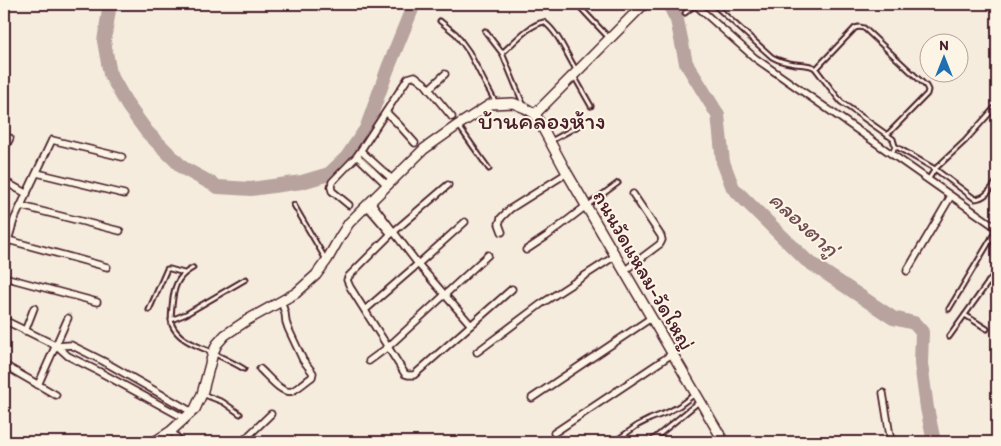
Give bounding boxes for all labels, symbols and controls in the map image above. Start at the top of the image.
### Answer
north arrow [918,32,968,82]
text: N [939,37,949,54]
district label: บ้านคลองห้าง [478,106,606,135]
street label: ถนนวัดแหลม-วัดใหญ่ [588,186,700,354]
water label: คลองตาภู่ [763,186,847,265]

